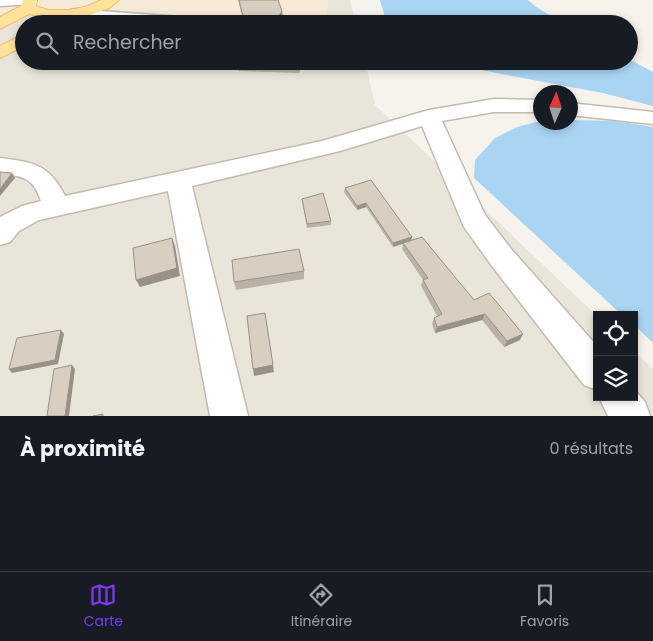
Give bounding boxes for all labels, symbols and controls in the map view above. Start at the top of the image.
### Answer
search box [15,15,638,70]
icon: search [33,29,61,57]
text: Rechercher [73,29,181,56]
north arrow [533,85,578,130]
map controls [593,311,638,401]
button: locate [593,311,638,356]
button: layers [593,356,638,401]
text: À proximité [20,434,145,463]
text: 0 résultats [549,437,633,460]
tab: Carte [84,581,123,632]
tab: Itinéraire [291,581,352,632]
tab: Favoris [520,581,569,632]

